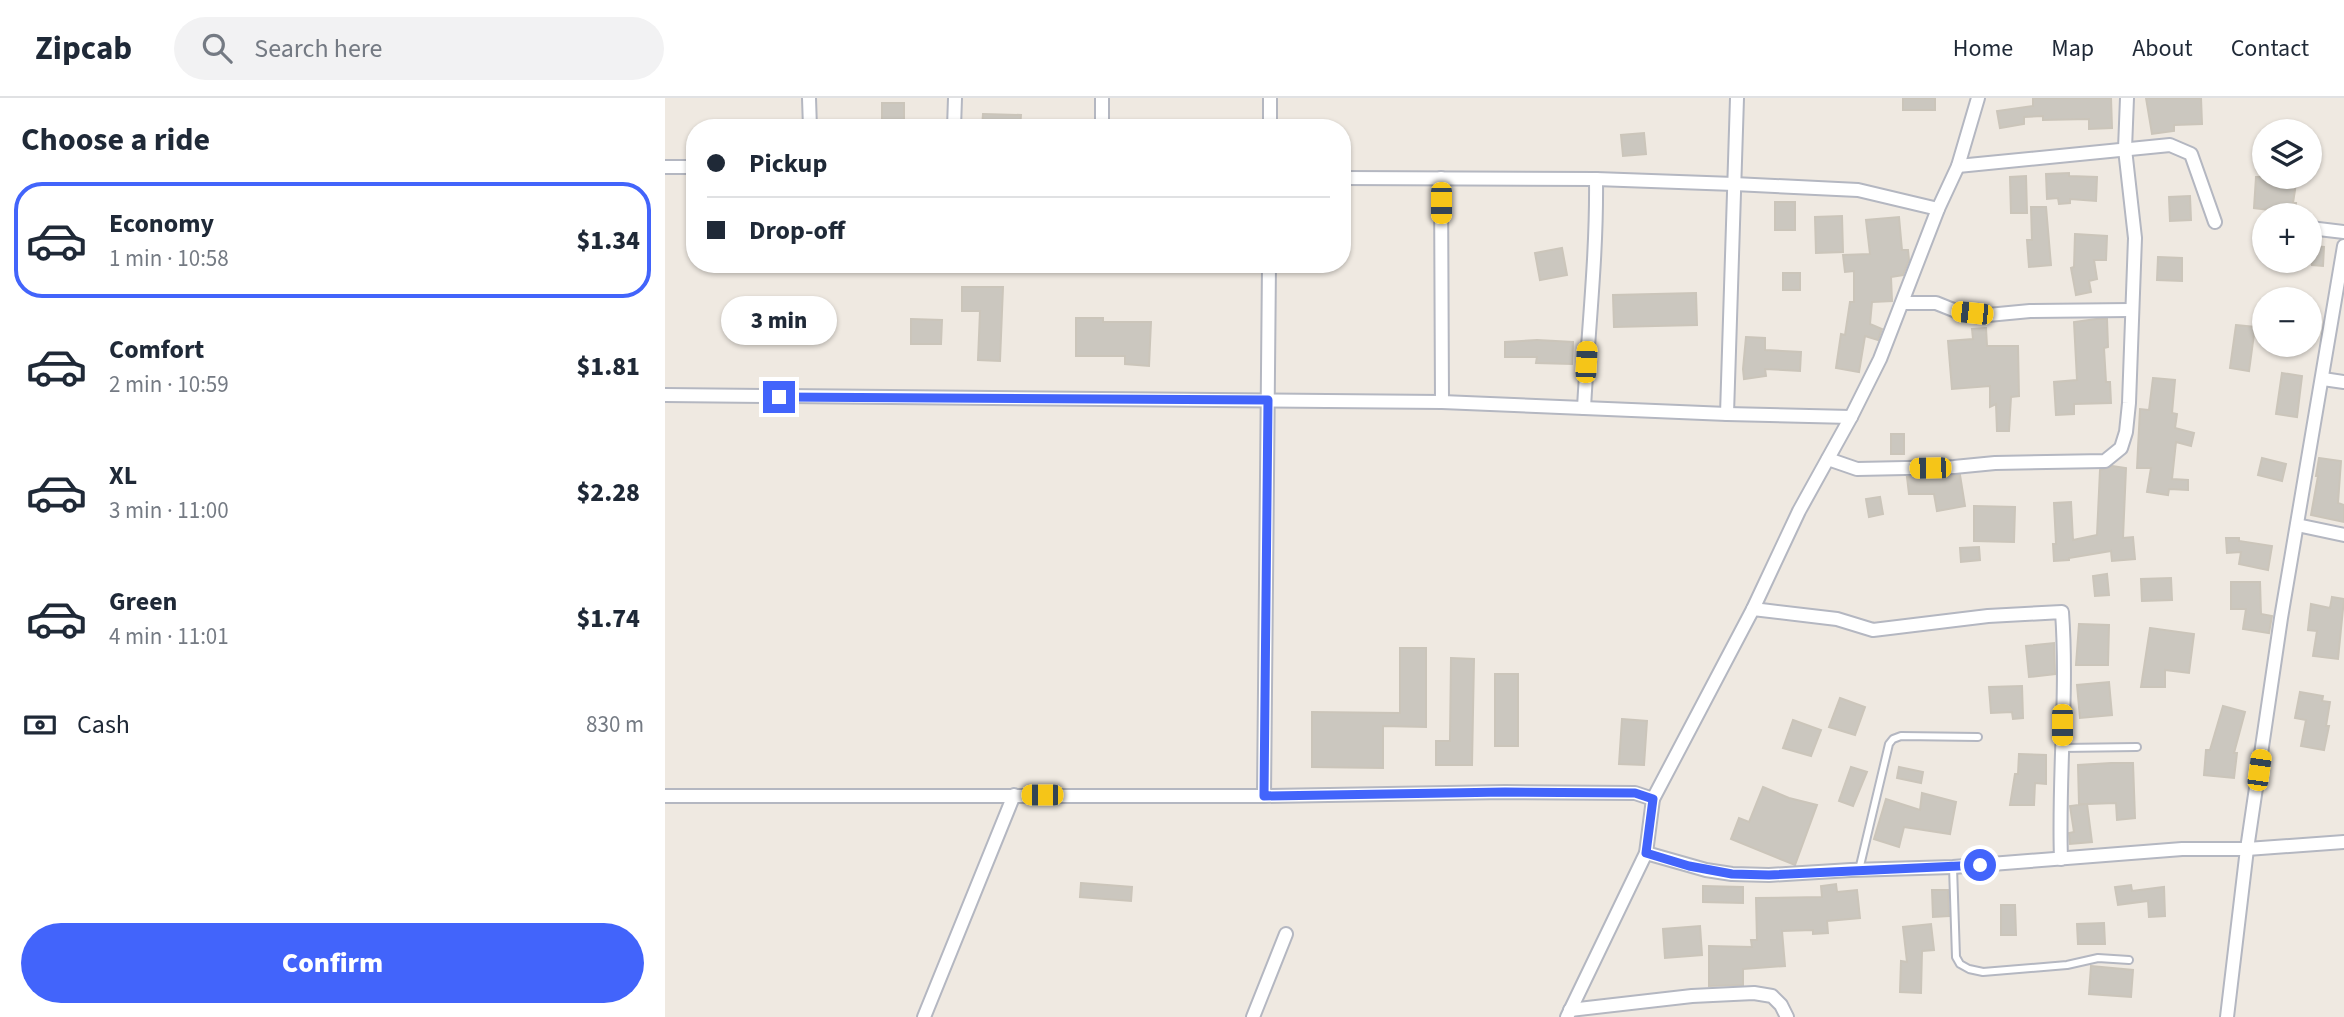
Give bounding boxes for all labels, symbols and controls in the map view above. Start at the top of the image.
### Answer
search box [174,17,664,80]
text: Zipcab [35,25,132,72]
icon: search [198,29,236,67]
text: Search here [254,30,382,67]
text: Home [1953,31,2013,66]
text: Map [2051,31,2094,66]
text: About [2132,31,2193,66]
text: Contact [2231,31,2309,66]
text: Choose a ride [21,117,210,163]
map controls [2252,119,2322,357]
button: layers [2252,119,2322,189]
text: Pickup [749,145,827,182]
car [1431,182,1452,224]
button: + [2252,203,2322,273]
text: Economy [109,205,214,242]
icon: car [25,209,88,272]
text: Drop-off [749,212,845,249]
text: $1.34 [576,222,640,259]
text: 1 min · 10:58 [109,242,229,275]
button: − [2252,287,2322,357]
callout: 3 min [721,296,837,344]
car [1951,300,1994,326]
text: 3 min [751,304,807,337]
text: Comfort [109,331,204,368]
icon: car [25,335,88,398]
car [1575,340,1598,384]
text: $1.81 [576,348,640,385]
text: 2 min · 10:59 [109,368,229,401]
route end [763,381,795,413]
text: XL [109,457,137,494]
car [1909,457,1952,479]
icon: car [25,461,88,524]
text: $2.28 [576,474,640,511]
text: 3 min · 11:00 [109,494,229,527]
text: Green [109,583,177,620]
icon: car [25,587,88,650]
text: $1.74 [576,600,640,637]
text: 4 min · 11:01 [109,620,229,653]
car [2052,704,2073,746]
icon: cash [21,706,59,744]
text: Cash [77,706,130,743]
text: 830 m [586,708,644,741]
car [2246,748,2273,792]
car [1022,785,1064,806]
route start [1964,849,1996,881]
button: Confirm [21,923,644,1003]

